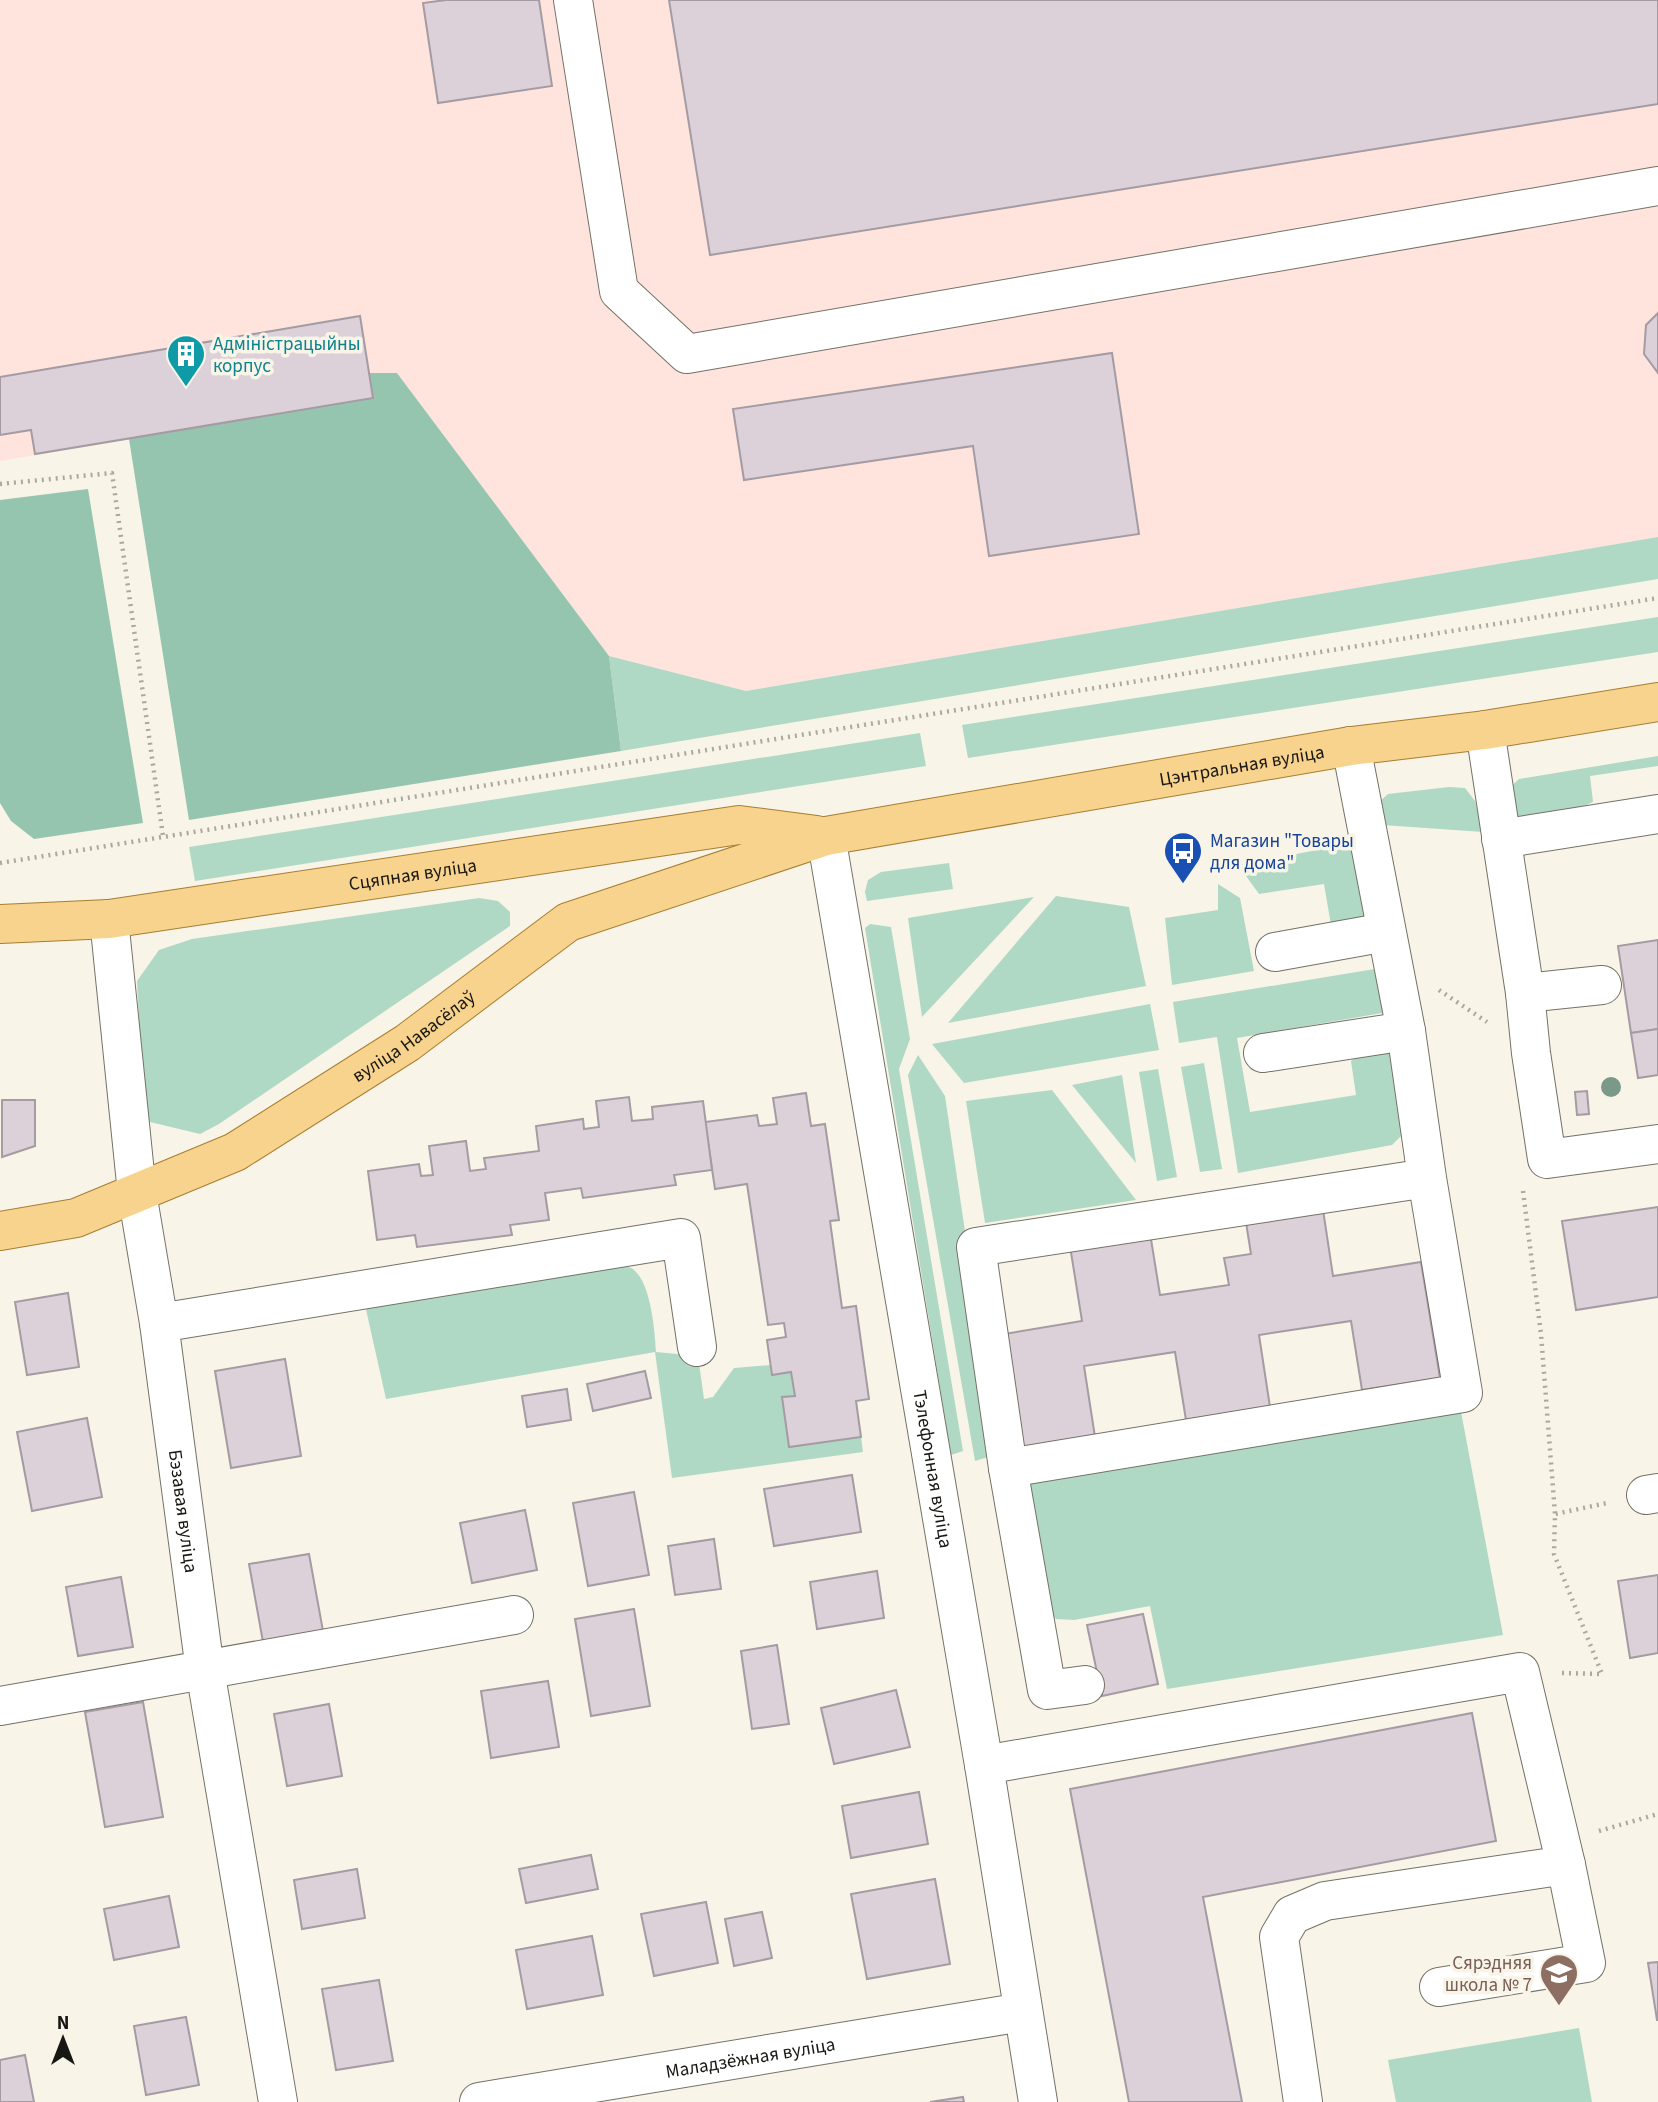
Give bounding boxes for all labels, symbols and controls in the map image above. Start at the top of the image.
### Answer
place label: Адміністрацыйны корпус [213,331,361,380]
building icon: Адміністрацыйны корпус [165,333,207,388]
street label: Цэнтральная вуліца [1157,739,1327,794]
place label: Магазин "Товары для дома" [1210,828,1354,877]
bus stop icon: Магазин "Товары для дома" [1162,830,1204,885]
street label: Сцяпная вуліца [347,852,479,898]
street label: вуліца Навасёлаў [347,984,481,1090]
street label: Тэлефонная вуліца [905,1388,959,1550]
street label: Бэзавая вуліца [161,1448,204,1574]
place label: Сярэдняя школа № 7 [1445,1950,1532,1999]
school or university icon: Сярэдняя школа № 7 [1538,1952,1580,2007]
north arrow [28,2004,98,2074]
text: N [57,2010,69,2037]
street label: Маладзёжная вуліца [664,2031,837,2086]

